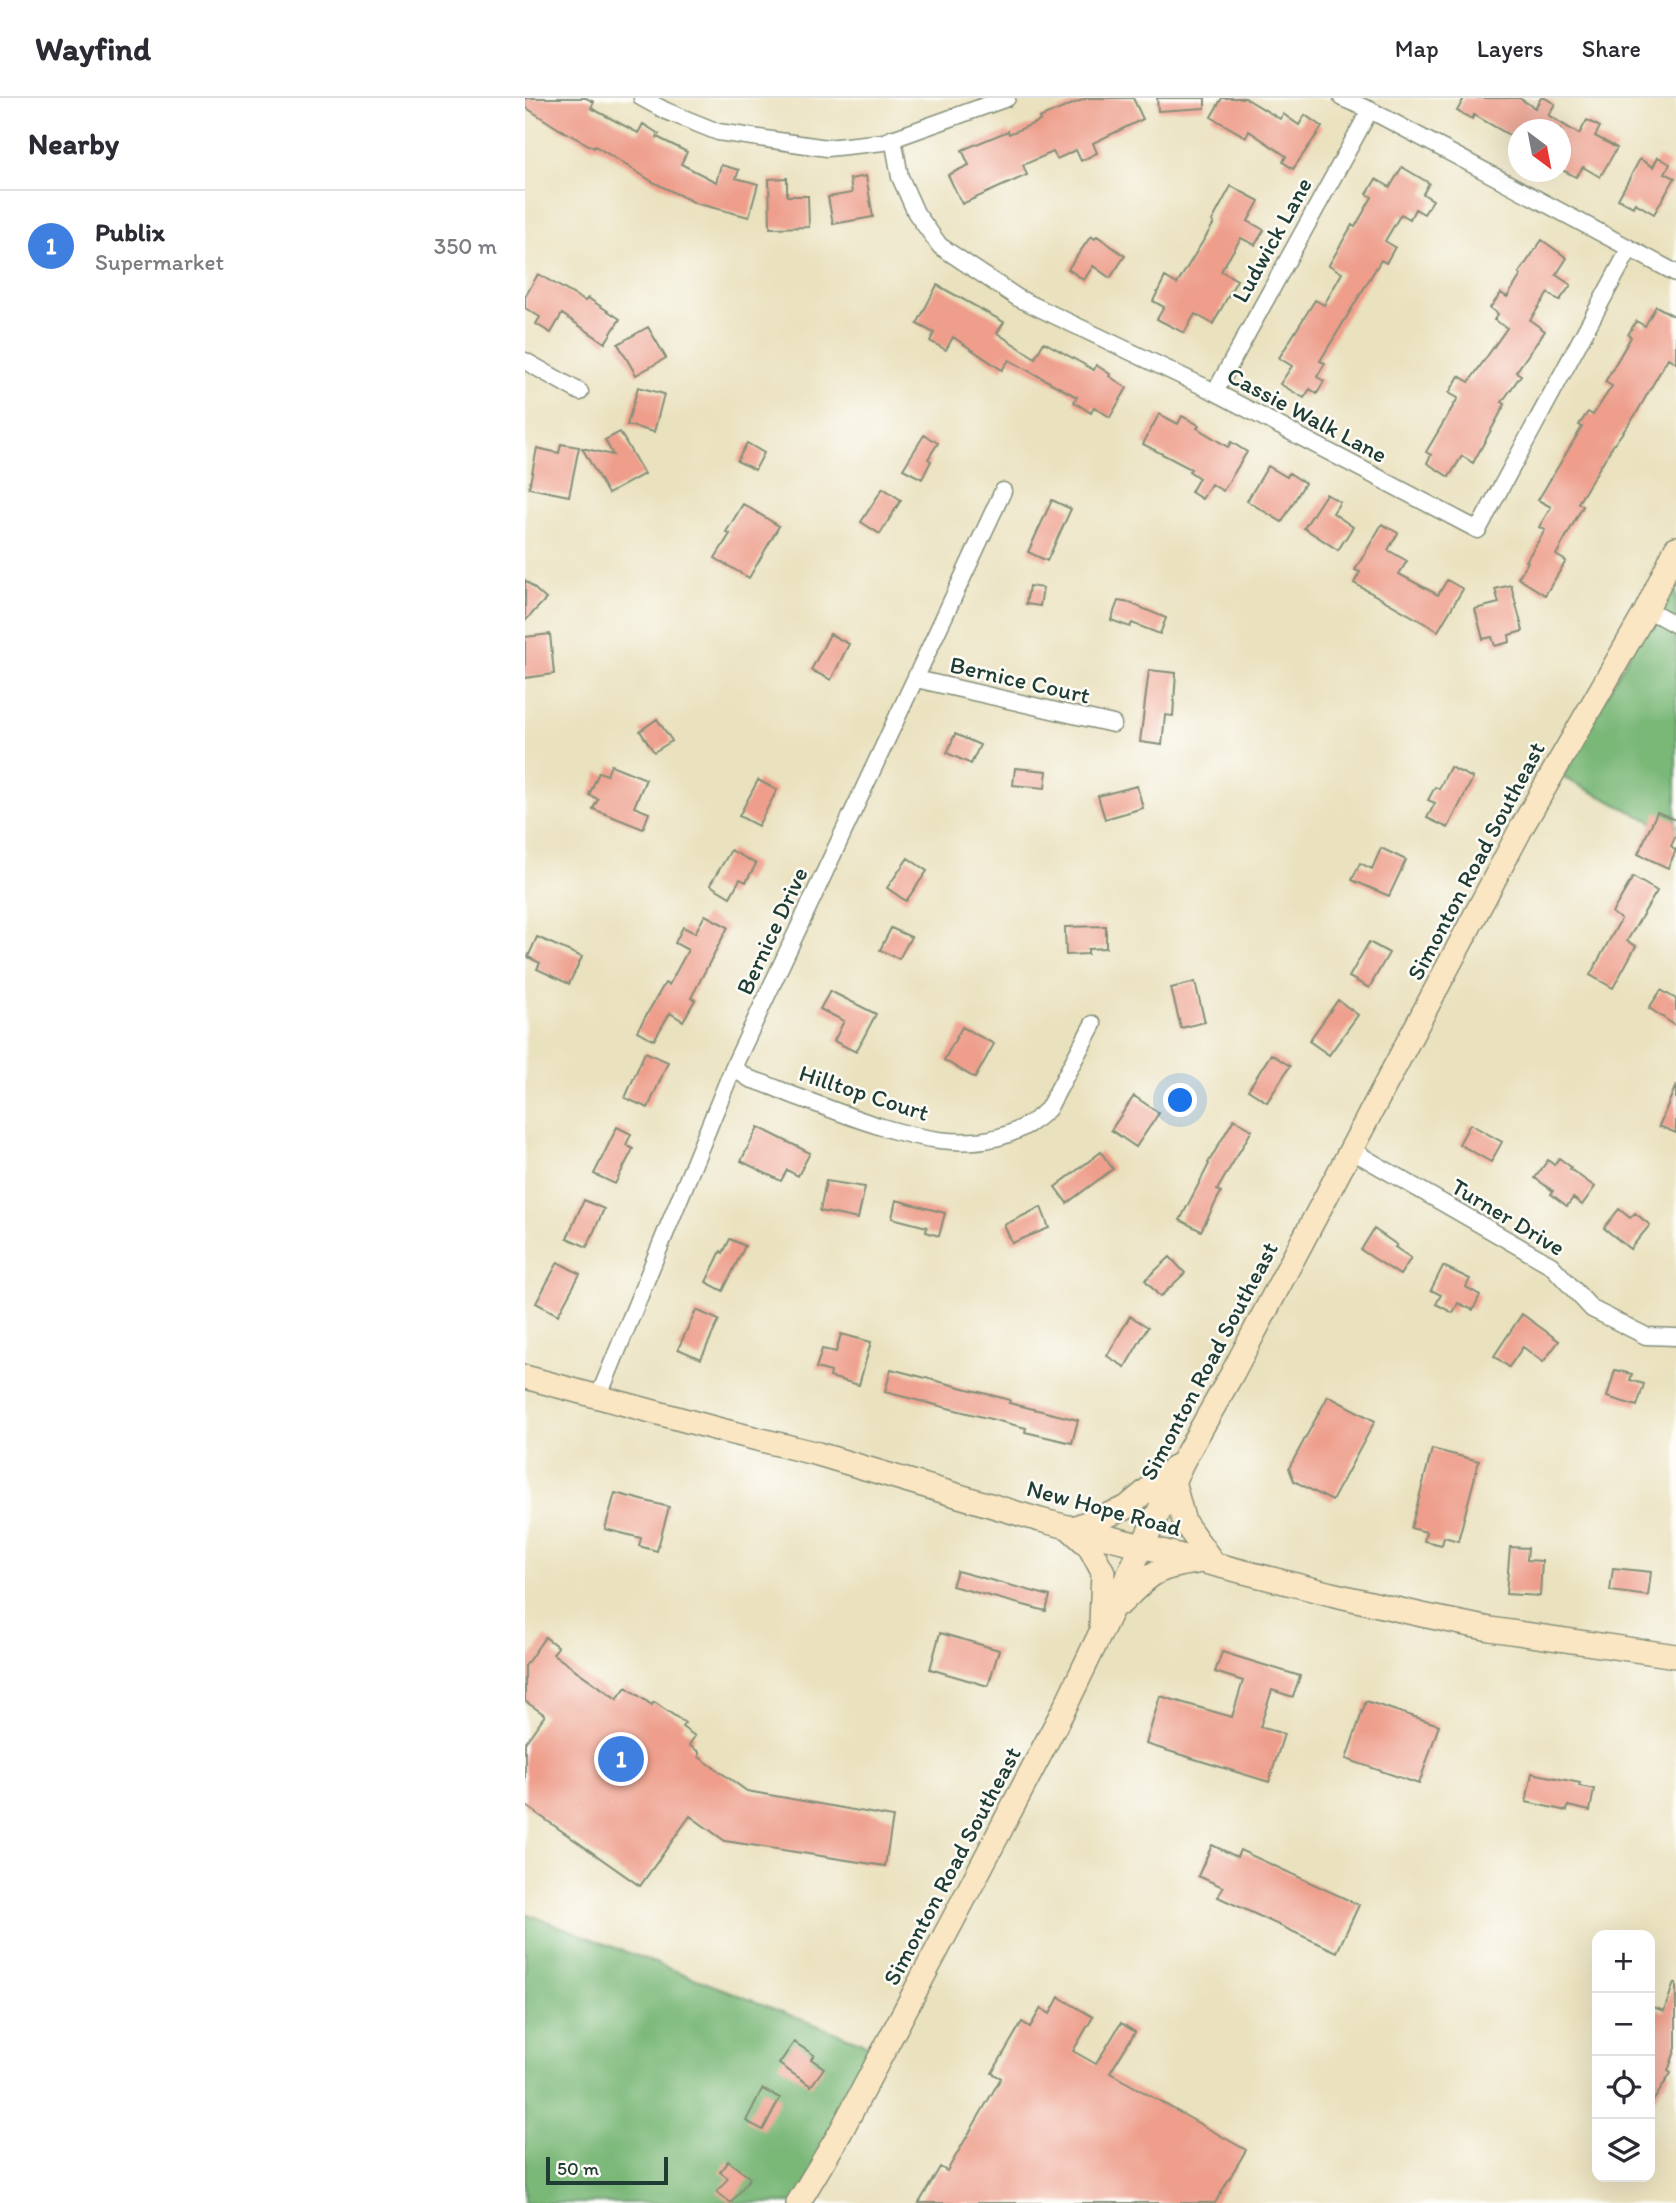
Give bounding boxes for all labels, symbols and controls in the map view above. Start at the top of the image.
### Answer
text: Wayfind [35,29,151,68]
text: Map [1395,34,1439,63]
text: Layers [1477,34,1544,63]
text: Share [1582,34,1641,63]
north arrow [1508,119,1571,182]
text: Nearby [28,125,119,162]
street label: Ludwick Lane [1225,172,1318,307]
text: Publix [95,216,165,248]
text: 1 [46,232,56,260]
text: 350 m [434,232,497,260]
text: Supermarket [95,248,224,276]
street label: Cassie Walk Lane [1222,360,1392,469]
street label: Bernice Court [947,649,1093,710]
street label: Simonton Road Southeast [1400,736,1551,985]
street label: Bernice Drive [729,862,814,999]
street label: Hilltop Court [796,1058,933,1127]
your location [1163,1083,1197,1117]
street label: Turner Drive [1446,1171,1570,1262]
street label: Simonton Road Southeast [1133,1236,1284,1485]
street label: New Hope Road [1024,1473,1185,1542]
pin: 1 [598,1733,644,1785]
street label: Simonton Road Southeast [876,1741,1027,1990]
map controls [1592,1930,1655,2182]
button: + [1592,1930,1655,1993]
button: − [1592,1993,1655,2056]
button: locate [1592,2056,1655,2119]
button: layers [1592,2119,1655,2182]
scale bar [546,2154,669,2186]
text: 50 m [557,2157,599,2180]

